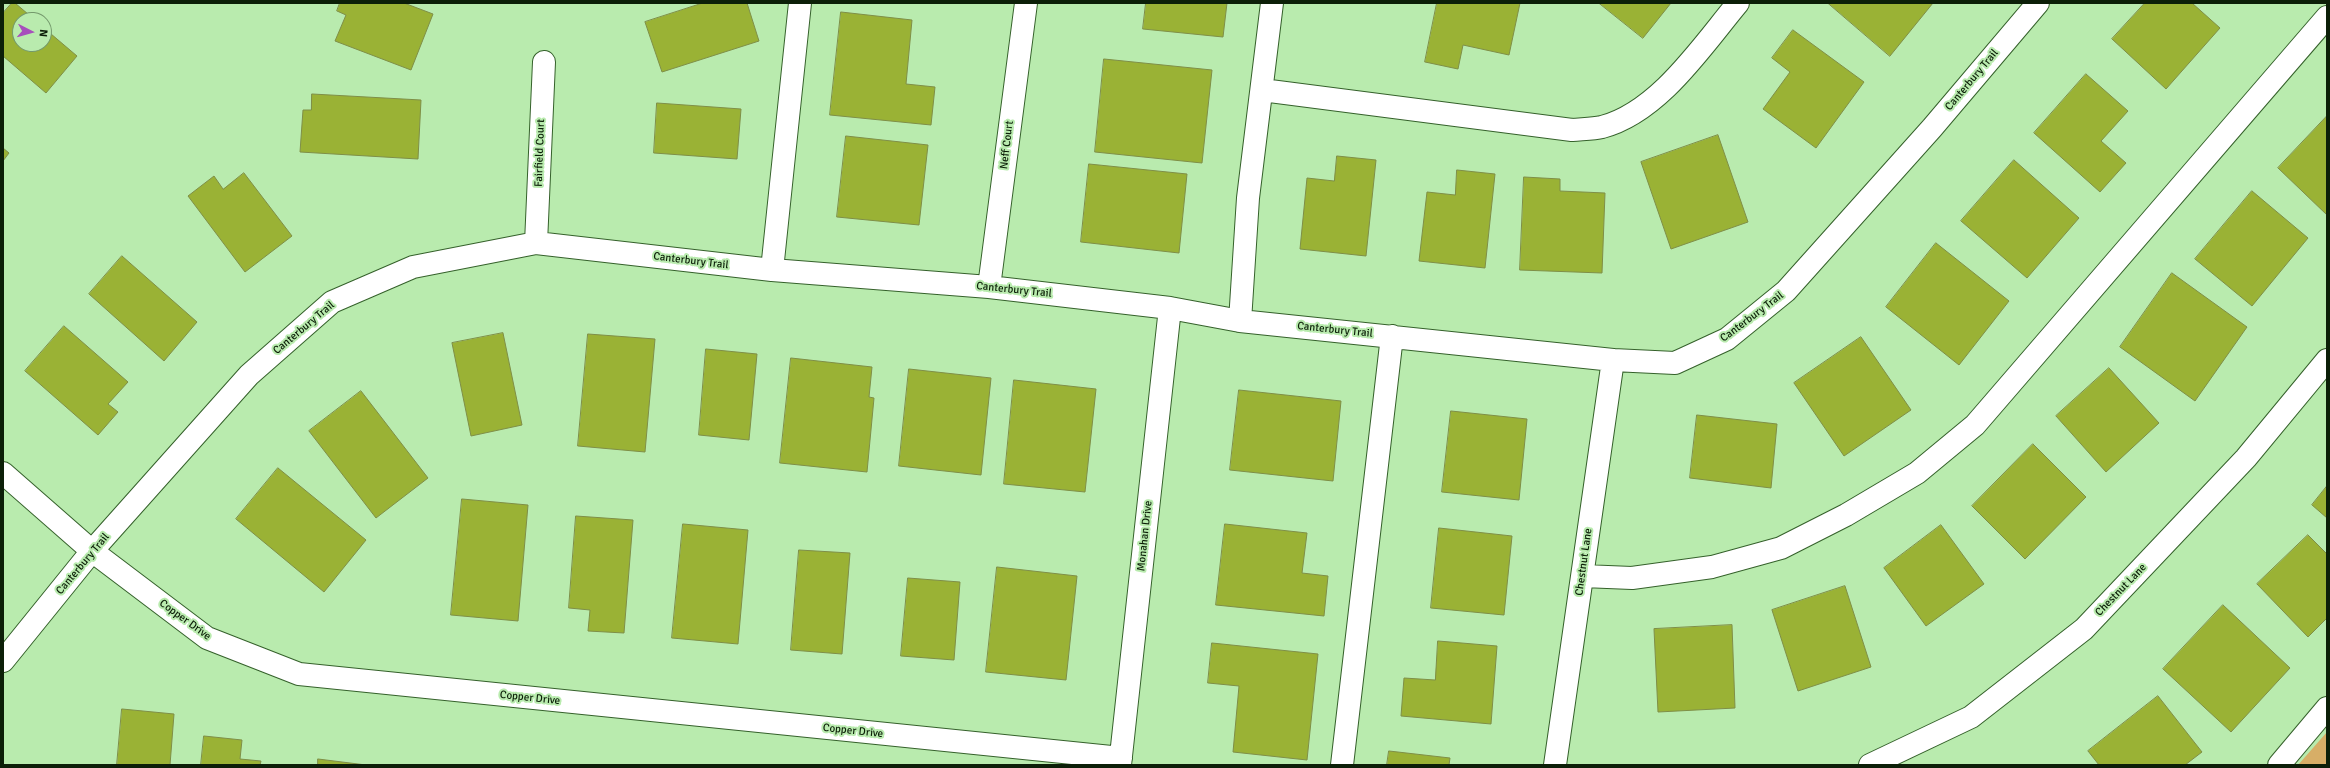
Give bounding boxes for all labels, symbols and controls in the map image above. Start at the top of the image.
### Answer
north arrow [12,12,52,52]
text: N [37,29,50,38]
street label: Canterbury Trail [1943,47,2001,113]
street label: Fairfield Court [532,119,548,187]
street label: Neff Court [997,120,1017,170]
street label: Canterbury Trail [653,250,729,272]
street label: Canterbury Trail [976,279,1052,301]
street label: Canterbury Trail [1718,289,1786,345]
street label: Canterbury Trail [271,299,337,357]
street label: Canterbury Trail [1297,319,1373,341]
street label: Monahan Drive [1135,500,1155,572]
street label: Chestnut Lane [1573,528,1595,596]
street label: Canterbury Trail [54,531,112,597]
street label: Chestnut Lane [2093,561,2149,619]
street label: Copper Drive [157,597,213,643]
street label: Copper Drive [499,688,561,708]
street label: Copper Drive [822,721,884,741]

